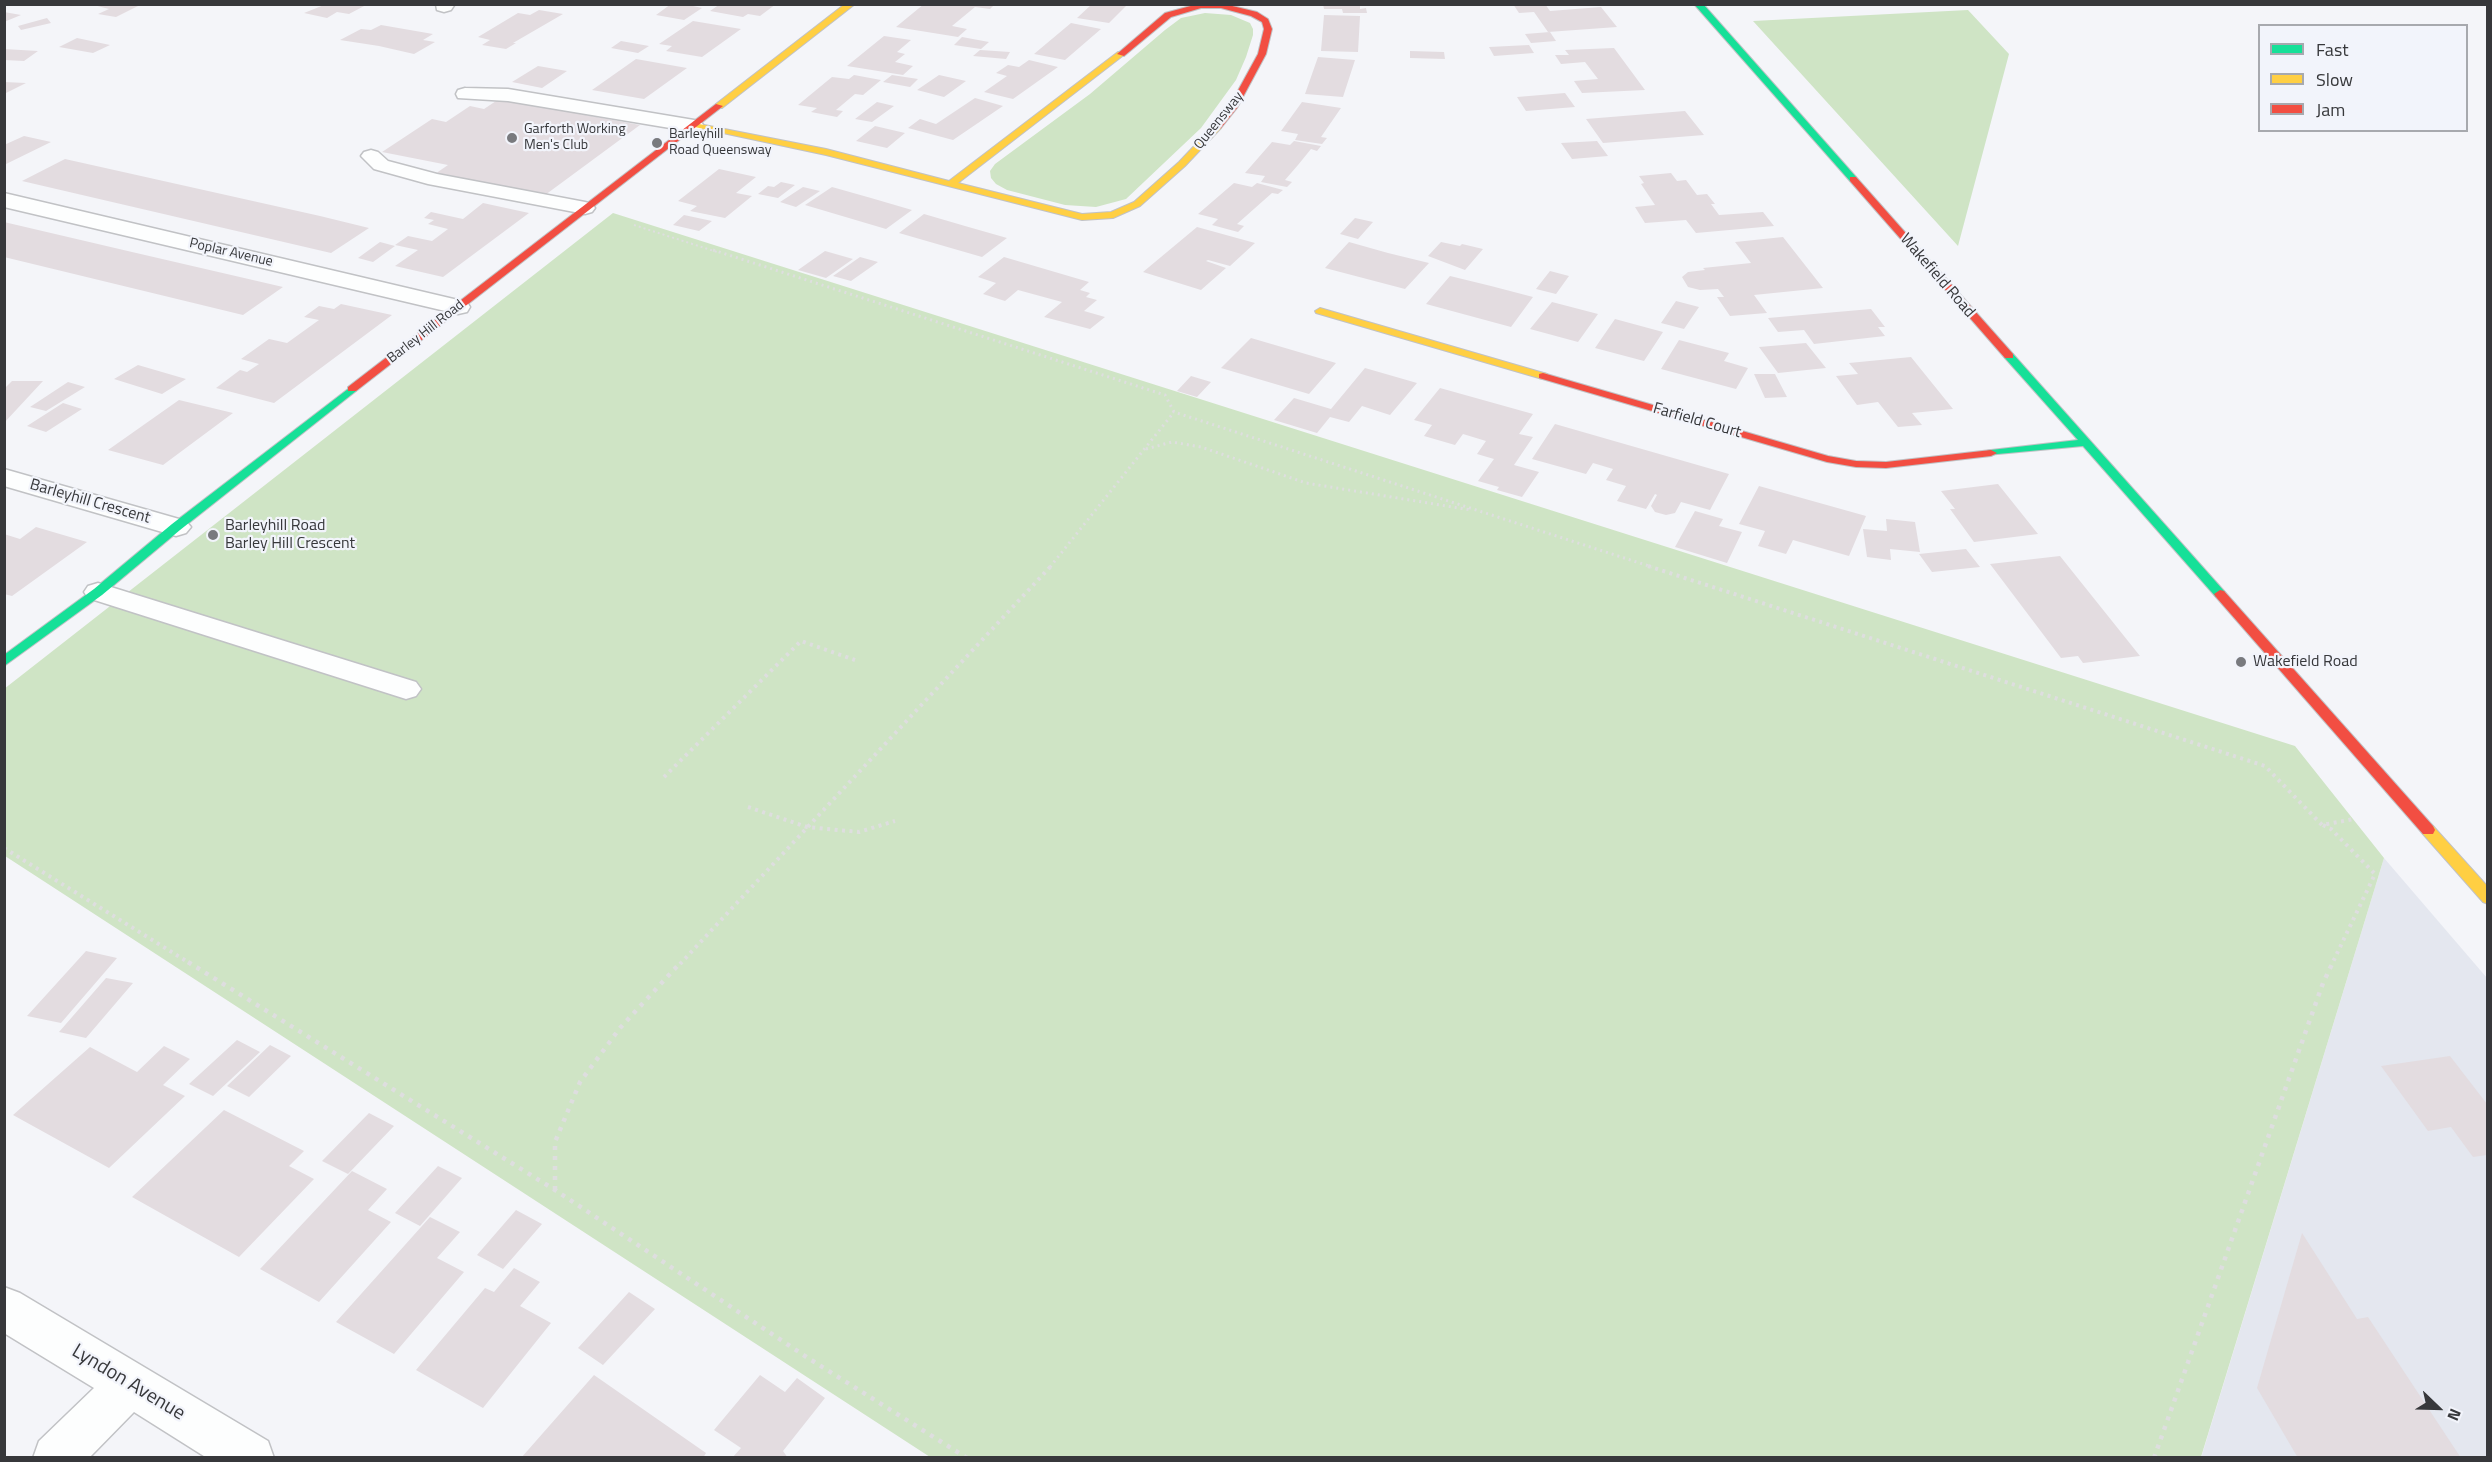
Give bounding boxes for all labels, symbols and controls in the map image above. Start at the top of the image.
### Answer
legend [2258,24,2468,132]
text: Fast [2316,36,2349,63]
text: Slow [2316,66,2353,93]
street label: Queensway [1191,89,1247,153]
text: Jam [2316,96,2345,123]
place label: Garforth Working Men's Club [524,122,626,154]
place label: Barleyhill Road Queensway [669,127,771,160]
marker: Garforth Working Men's Club [505,131,519,145]
marker: Barleyhill Road Queensway [650,136,664,150]
street label: Wakefield Road [1895,230,1979,322]
street label: Poplar Avenue [188,235,274,271]
street label: Barley Hill Road [384,297,468,367]
street label: Farfield Court [1651,399,1743,443]
street label: Barleyhill Crescent [28,476,152,528]
place label: Barleyhill Road Barley Hill Crescent [225,516,355,554]
marker: Barleyhill Road Barley Hill Crescent [206,528,220,542]
place label: Wakefield Road [2253,652,2358,672]
marker: Wakefield Road [2234,655,2248,669]
street label: Lyndon Avenue [67,1340,189,1426]
north arrow [2408,1378,2468,1438]
text: N [2441,1405,2468,1425]

